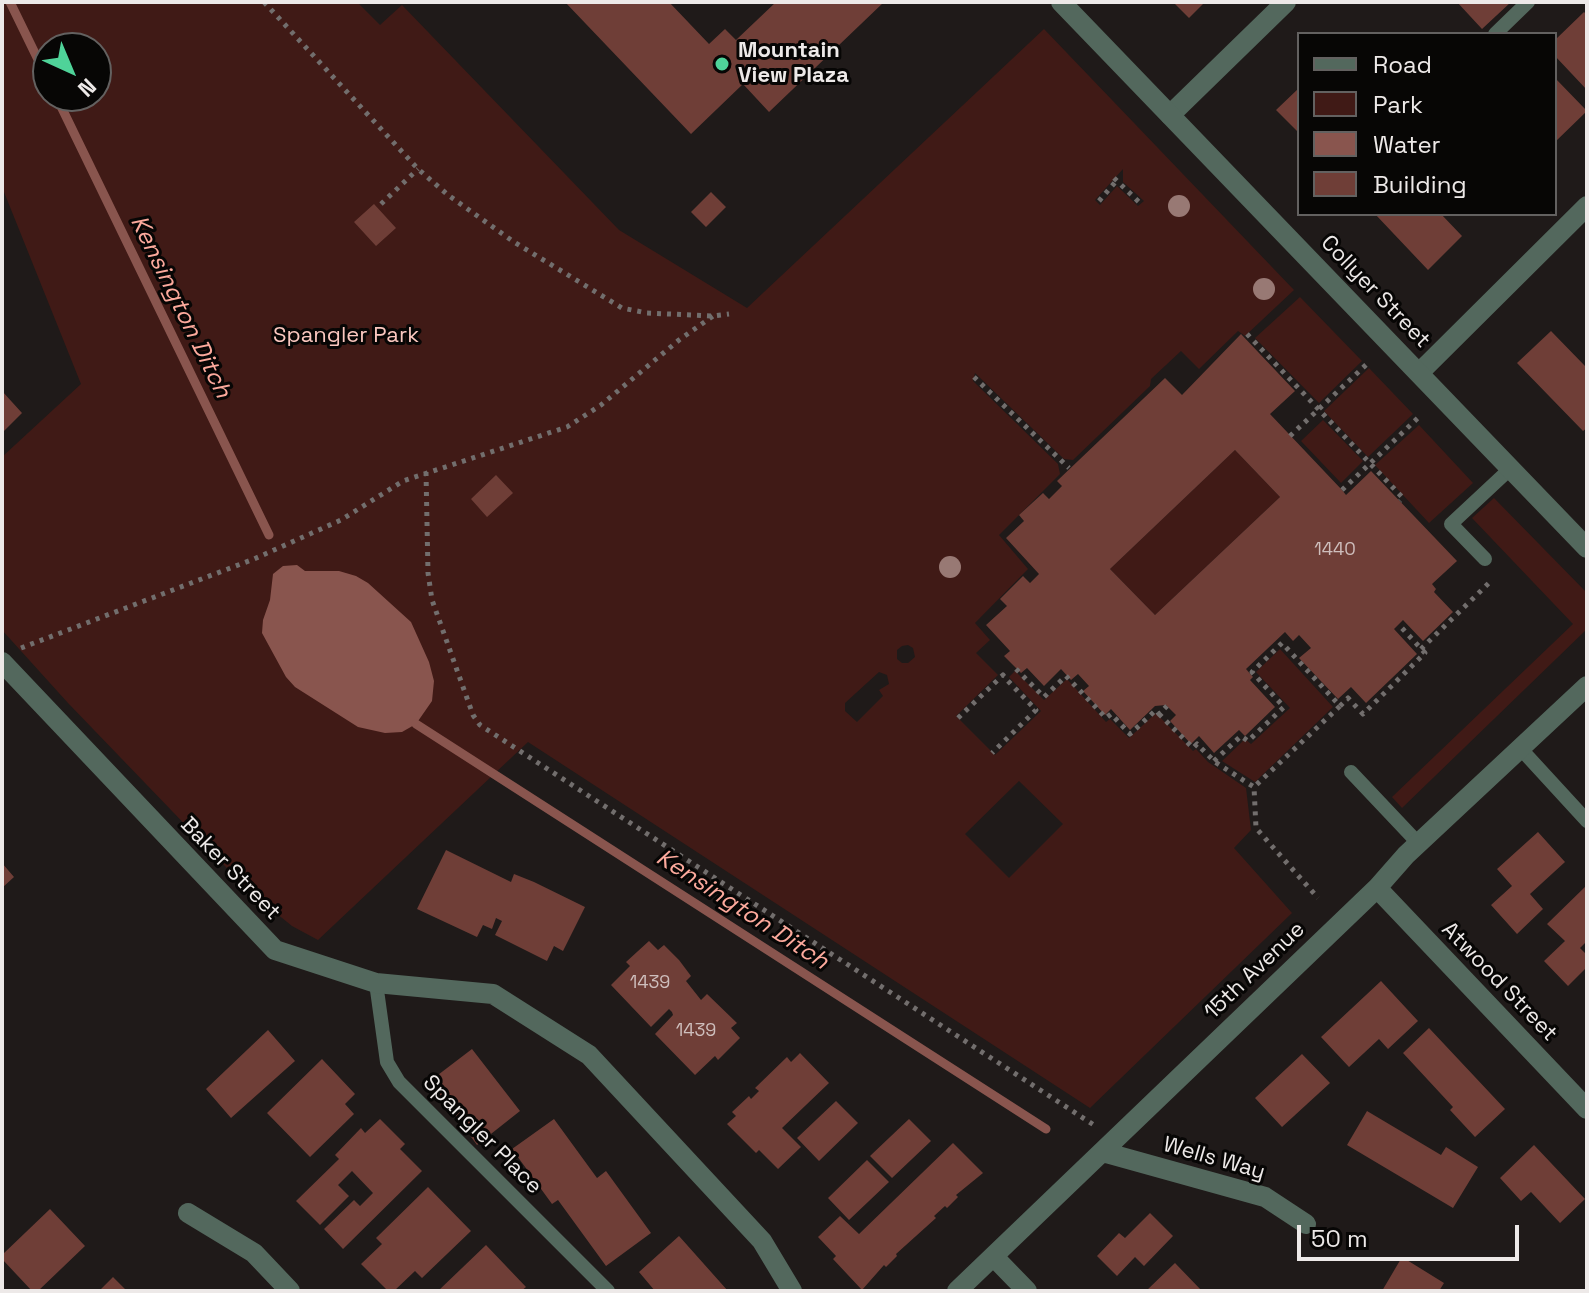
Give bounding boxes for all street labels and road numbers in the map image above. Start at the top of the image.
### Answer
street label: Collyer Street [1315,230,1435,354]
street label: Baker Street [174,812,286,926]
street label: 15th Avenue [1199,917,1311,1025]
street label: Atwood Street [1436,917,1562,1047]
street label: Spangler Place [417,1070,547,1200]
street label: Wells Way [1160,1132,1268,1186]

